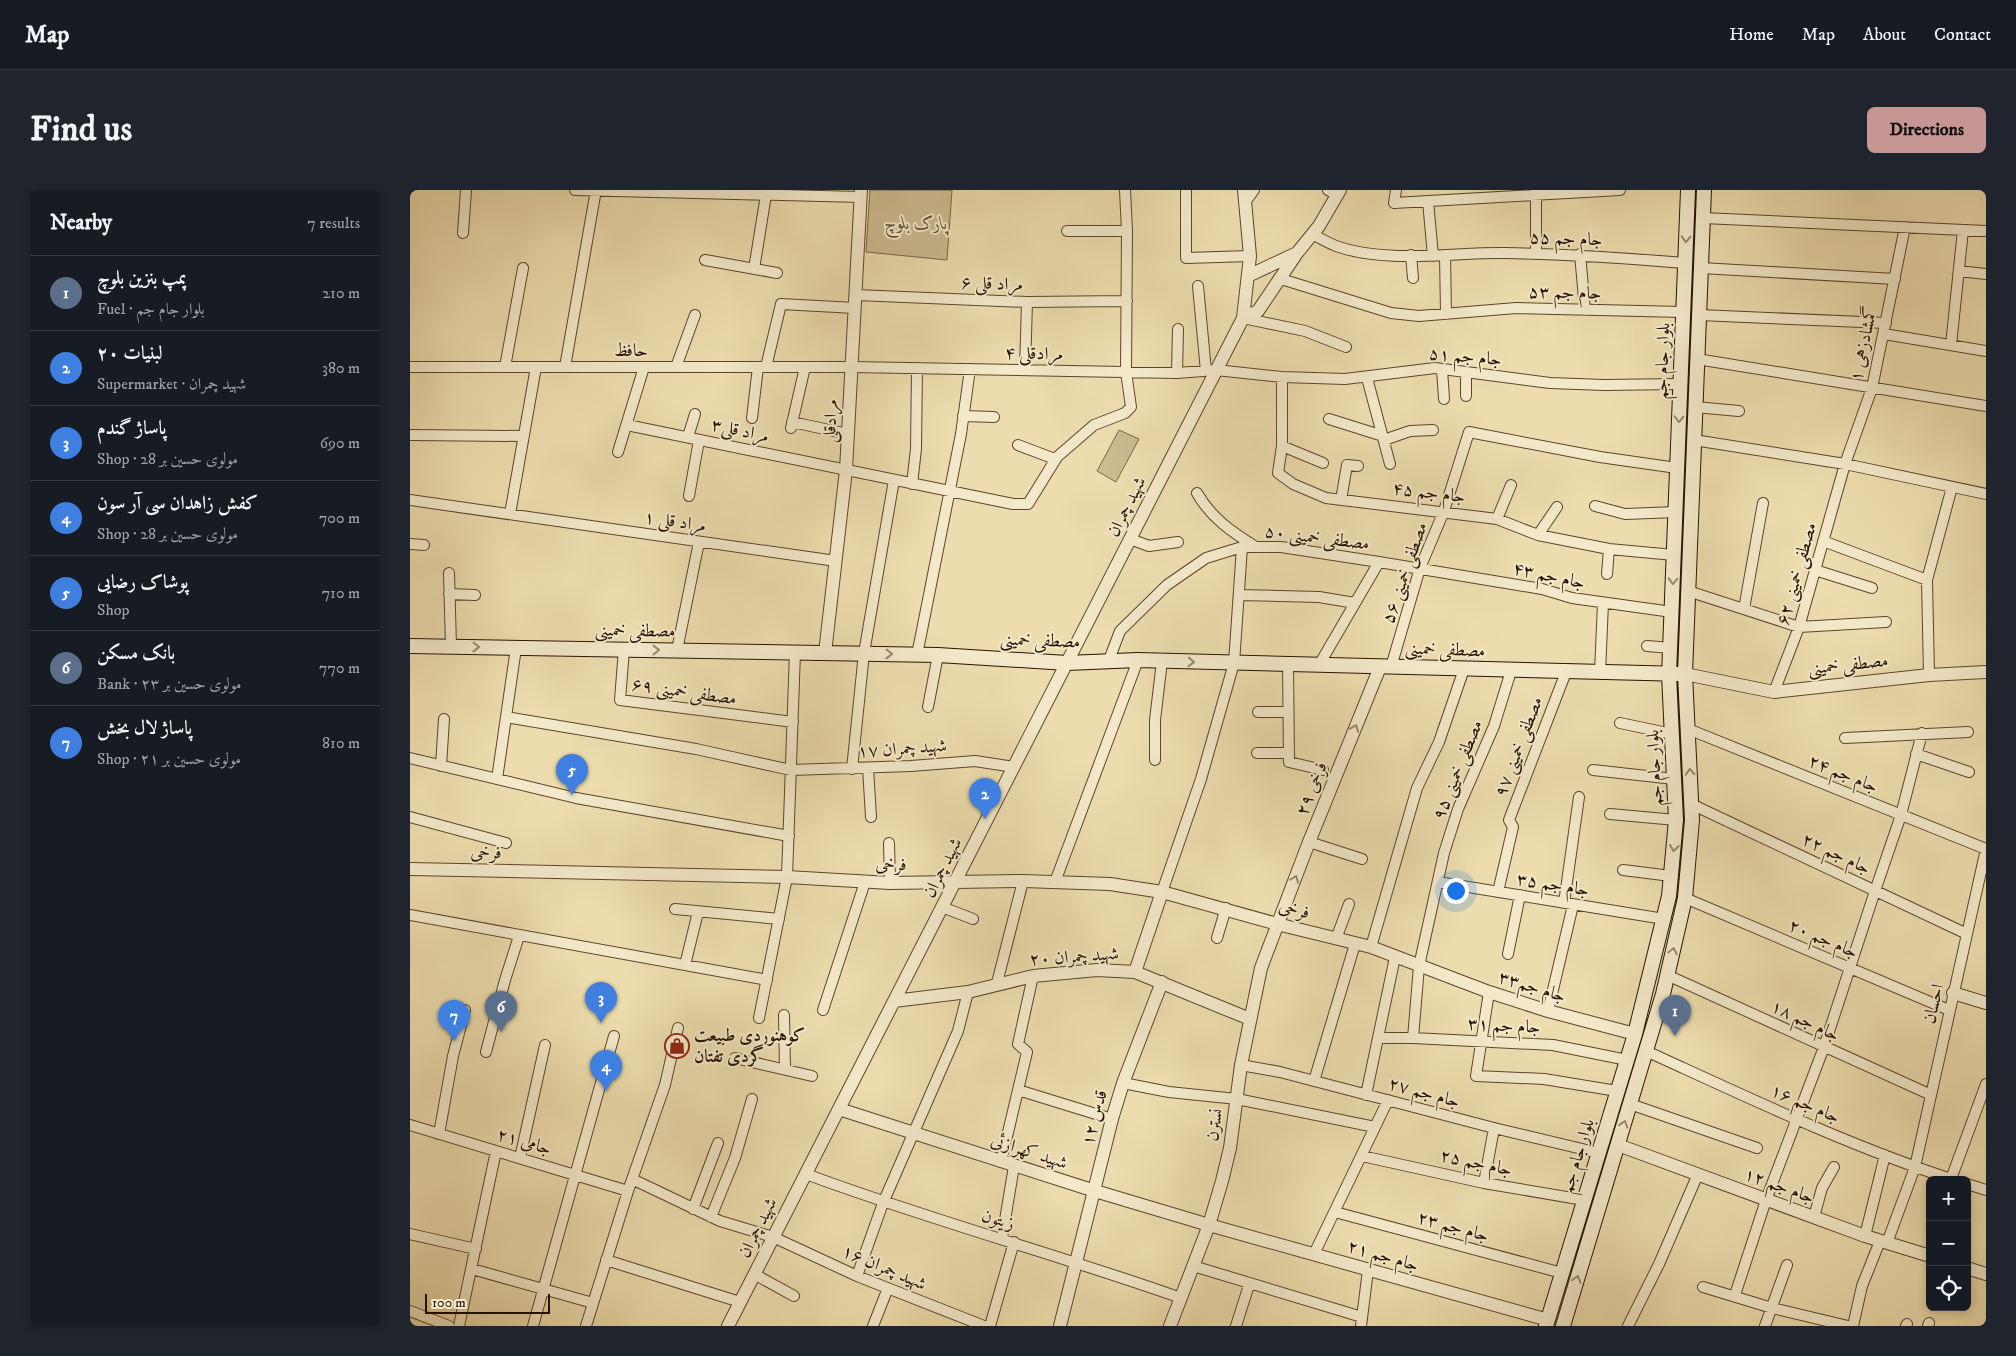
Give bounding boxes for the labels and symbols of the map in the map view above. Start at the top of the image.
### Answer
park label: پارک بلوچ [884,213,949,239]
street label: جام جم ۵۵ [1529,227,1603,256]
one-way arrow [1681,235,1691,243]
street label: مراد قلی ۶ [960,272,1023,297]
street label: جام جم ۵۳ [1528,281,1602,310]
street label: گمشادزهی ۱ [1844,304,1883,384]
street label: بلوار جام جم [1651,322,1680,400]
street label: حافظ [614,340,648,362]
street label: مرادقلی ۴ [1005,342,1063,367]
street label: جام جم ۵۱ [1427,343,1502,376]
street label: مرادقلی [819,398,844,444]
street label: مراد قلی۳ [709,414,771,449]
one-way arrow [1674,415,1684,423]
street label: شهید چمران [1103,473,1151,541]
street label: جام جم ۴۵ [1391,478,1467,513]
street label: مراد قلی ۱ [643,507,707,538]
street label: مصطفی خمینی ۵۶ [1377,520,1434,627]
street label: مصطفی خمینی ۶۲ [1772,520,1823,628]
street label: مصطفی خمینی ۵۰ [1263,521,1371,556]
street label: جام جم ۴۳ [1510,558,1587,599]
one-way arrow [1668,578,1678,585]
street label: مصطفی خمینی [594,619,676,644]
street label: مصطفی خمینی [999,629,1081,654]
street label: مصطفی خمینی [1404,638,1486,663]
one-way arrow [472,642,480,652]
one-way arrow [652,645,660,655]
one-way arrow [885,649,893,659]
street label: مصطفی خمینی [1807,650,1889,681]
one-way arrow [1187,656,1195,667]
street label: مصطفی خمینی ۶۹ [630,674,738,711]
street label: مصطفی خمینی ۹۷ [1490,694,1549,801]
street label: مصطفی خمینی ۹۵ [1428,717,1489,823]
one-way arrow [1349,724,1360,733]
street label: بلوار جام جم [1642,729,1673,807]
street label: شهید چمران ۱۷ [857,735,947,763]
street label: جام جم ۲۴ [1803,750,1881,803]
pin: 5 [556,754,588,795]
street label: فرخی ۲۹ [1291,759,1333,819]
one-way arrow [1685,768,1695,776]
pin: 2 [969,778,1001,819]
street label: جام جم ۲۲ [1796,829,1874,884]
street label: شهید چمران [919,834,967,902]
street label: فرخی [470,842,502,864]
one-way arrow [1668,844,1679,852]
street label: فرخی [875,854,907,876]
street label: جام جم ۳۵ [1514,868,1591,907]
one-way arrow [1289,875,1299,884]
your location [1443,878,1469,904]
street label: فرخی [1276,896,1312,924]
street label: جام جم ۲۰ [1783,915,1861,968]
street label: شهید چمران ۲۰ [1029,943,1119,971]
one-way arrow [1667,946,1678,955]
street label: جام جم۳۳ [1494,966,1568,1012]
pin: 3 [585,982,617,1023]
street label: احسان [1918,982,1950,1026]
pin: 6 [485,991,517,1032]
pin: 1 [1659,995,1691,1036]
street label: جام جم ۱۸ [1765,996,1843,1051]
pin: 7 [438,1000,470,1041]
street label: جام جم ۳۱ [1467,1013,1541,1044]
place label: کوهنوردی طبیعت گردی تفتان [694,1025,805,1068]
shop icon: کوهنوردی طبیعت گردی تفتان [664,1033,690,1059]
pin: 4 [590,1050,622,1091]
street label: جام جم ۲۷ [1385,1073,1462,1118]
street label: جام جم ۱۶ [1765,1080,1843,1133]
street label: قدس ۱۲ [1077,1088,1113,1148]
street label: نسترن [1202,1107,1228,1143]
street label: بلوار جام جم [1556,1116,1605,1197]
one-way arrow [1619,1120,1629,1129]
street label: جامی ۲۱ [494,1124,554,1160]
street label: شهید کهرازئی [988,1129,1070,1175]
street label: جام جم ۲۵ [1437,1145,1514,1186]
street label: جام جم ۱۲ [1739,1163,1817,1214]
street label: شهید چمران [734,1194,782,1262]
street label: زیتون [979,1205,1017,1235]
street label: جام جم ۲۳ [1414,1207,1491,1252]
street label: جام جم ۲۱ [1343,1235,1421,1281]
street label: شهید چمران ۱۶ [838,1240,930,1296]
one-way arrow [1571,1276,1581,1284]
scale bar [425,1291,550,1314]

